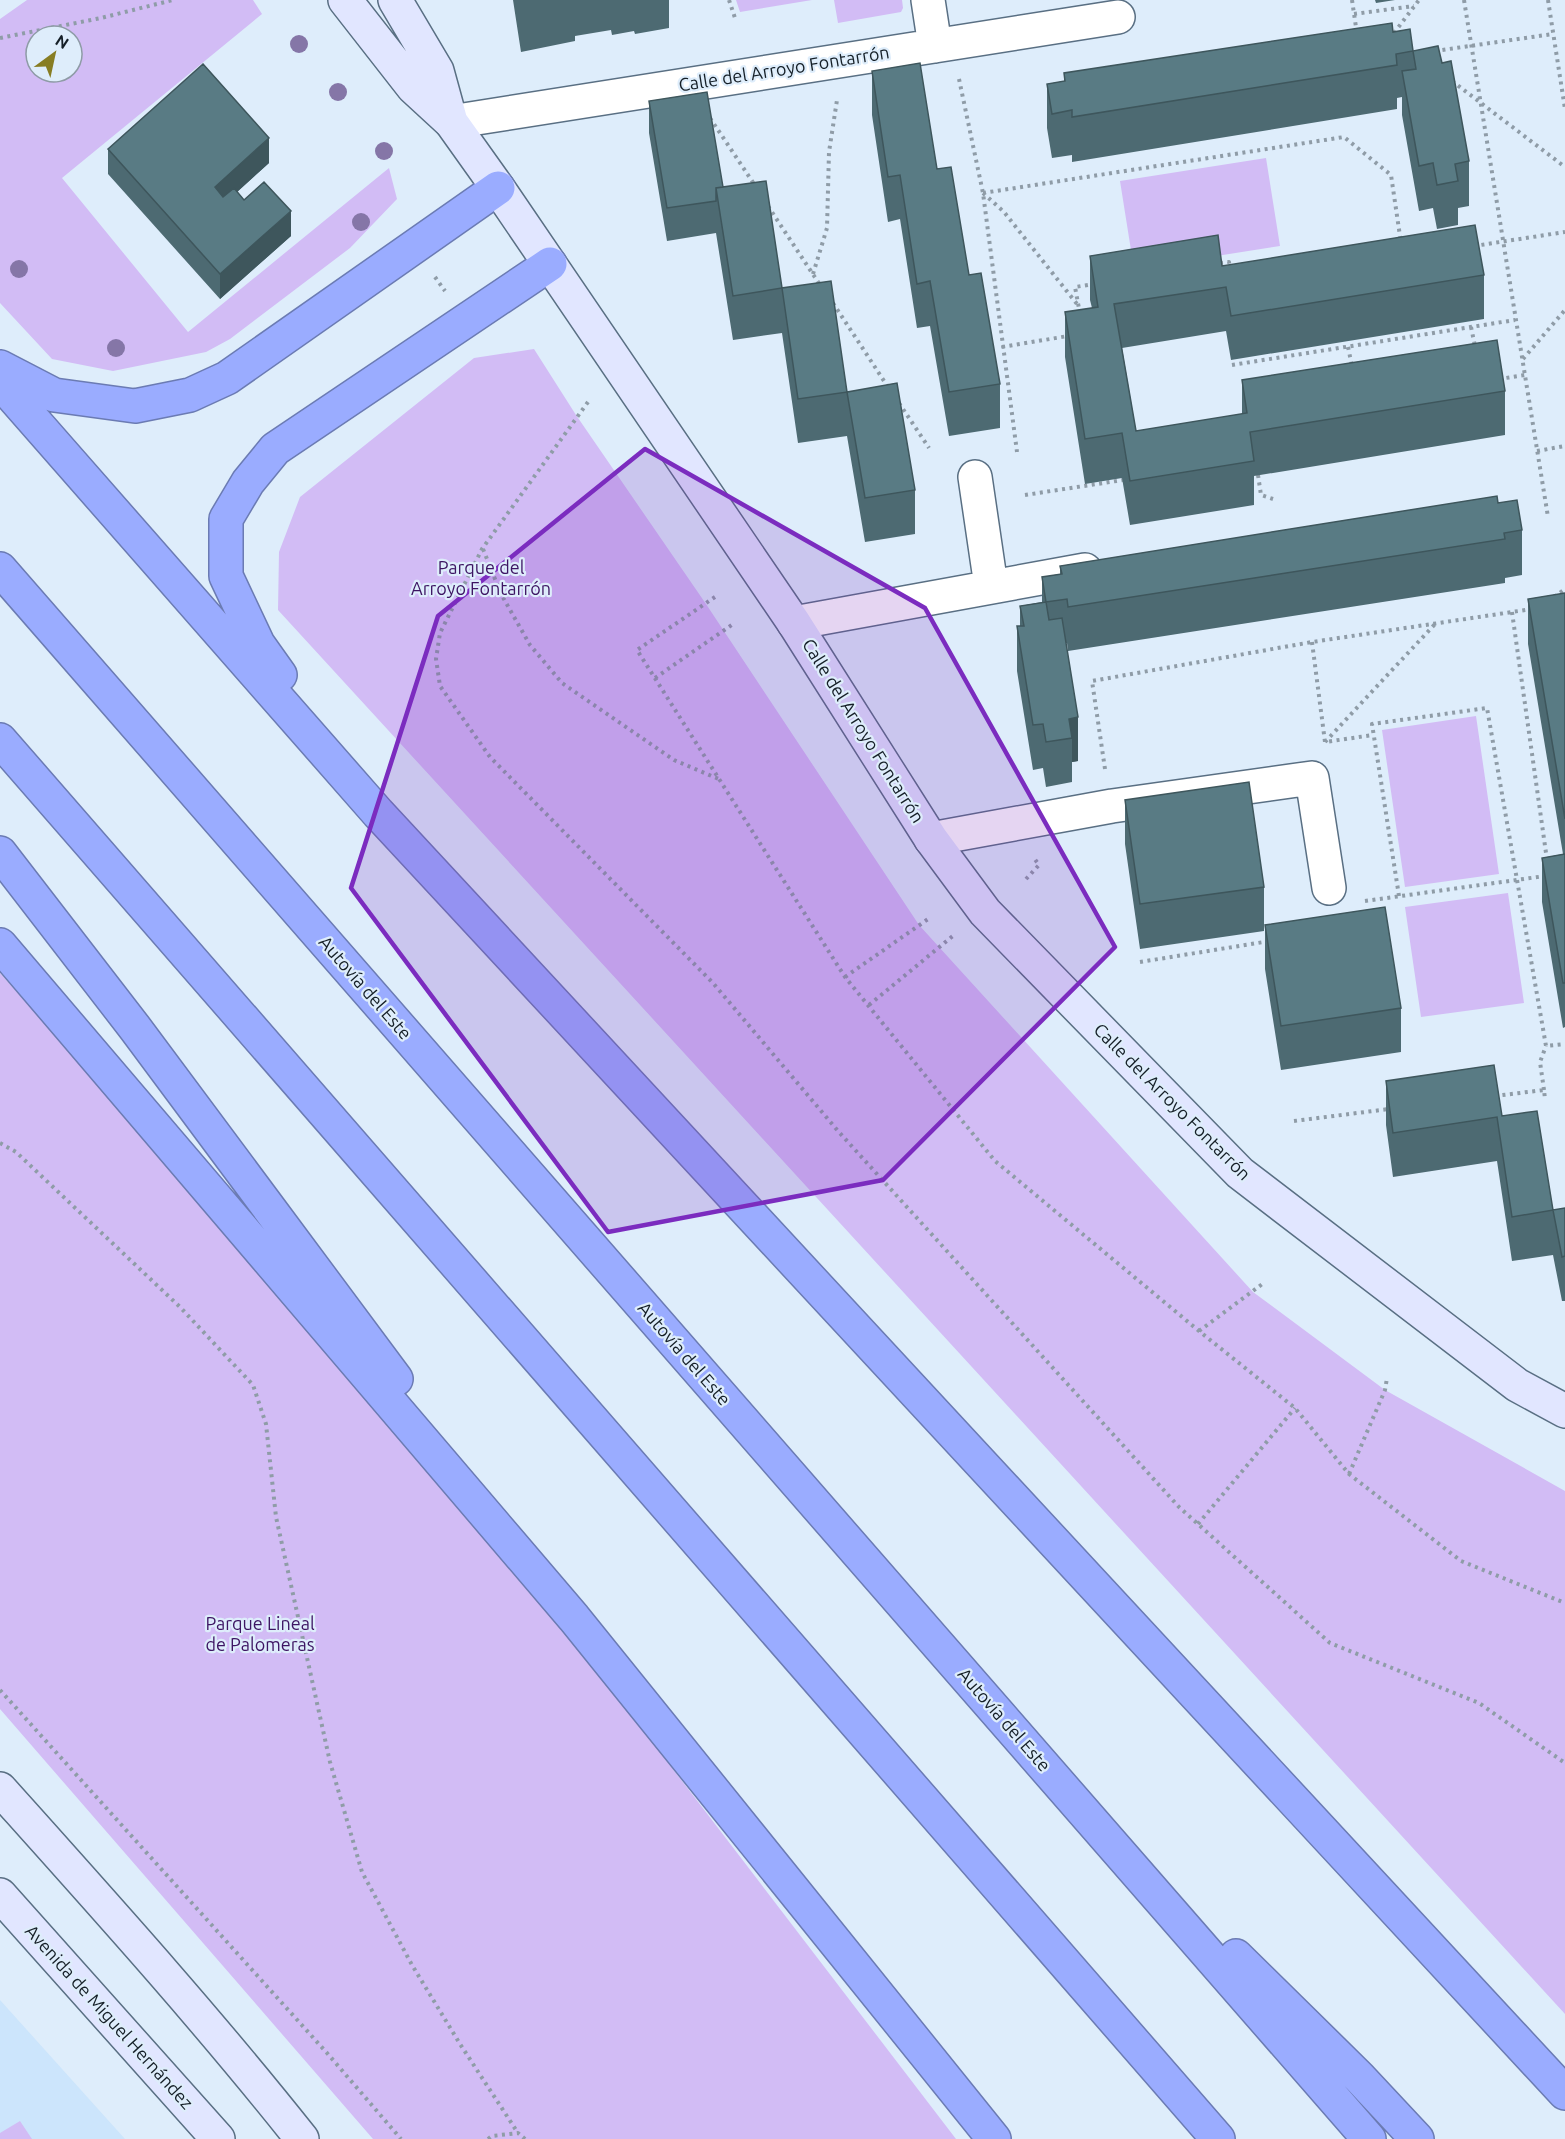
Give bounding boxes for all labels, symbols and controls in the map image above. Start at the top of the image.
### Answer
north arrow [24,24,84,84]
text: N [52,31,72,52]
street label: Calle del Arroyo Fontarrón [677,41,891,95]
park label: Parque del Arroyo Fontarrón [411,557,551,598]
street label: Calle del Arroyo Fontarrón [799,635,929,826]
street label: Autovía del Este [315,932,416,1043]
street label: Calle del Arroyo Fontarrón [1090,1019,1255,1184]
street label: Autovía del Este [634,1298,735,1409]
park label: Parque Lineal de Palomeras [205,1613,315,1654]
street label: Autovía del Este [954,1664,1055,1775]
street label: Avenida de Miguel Hernández [22,1920,198,2112]

